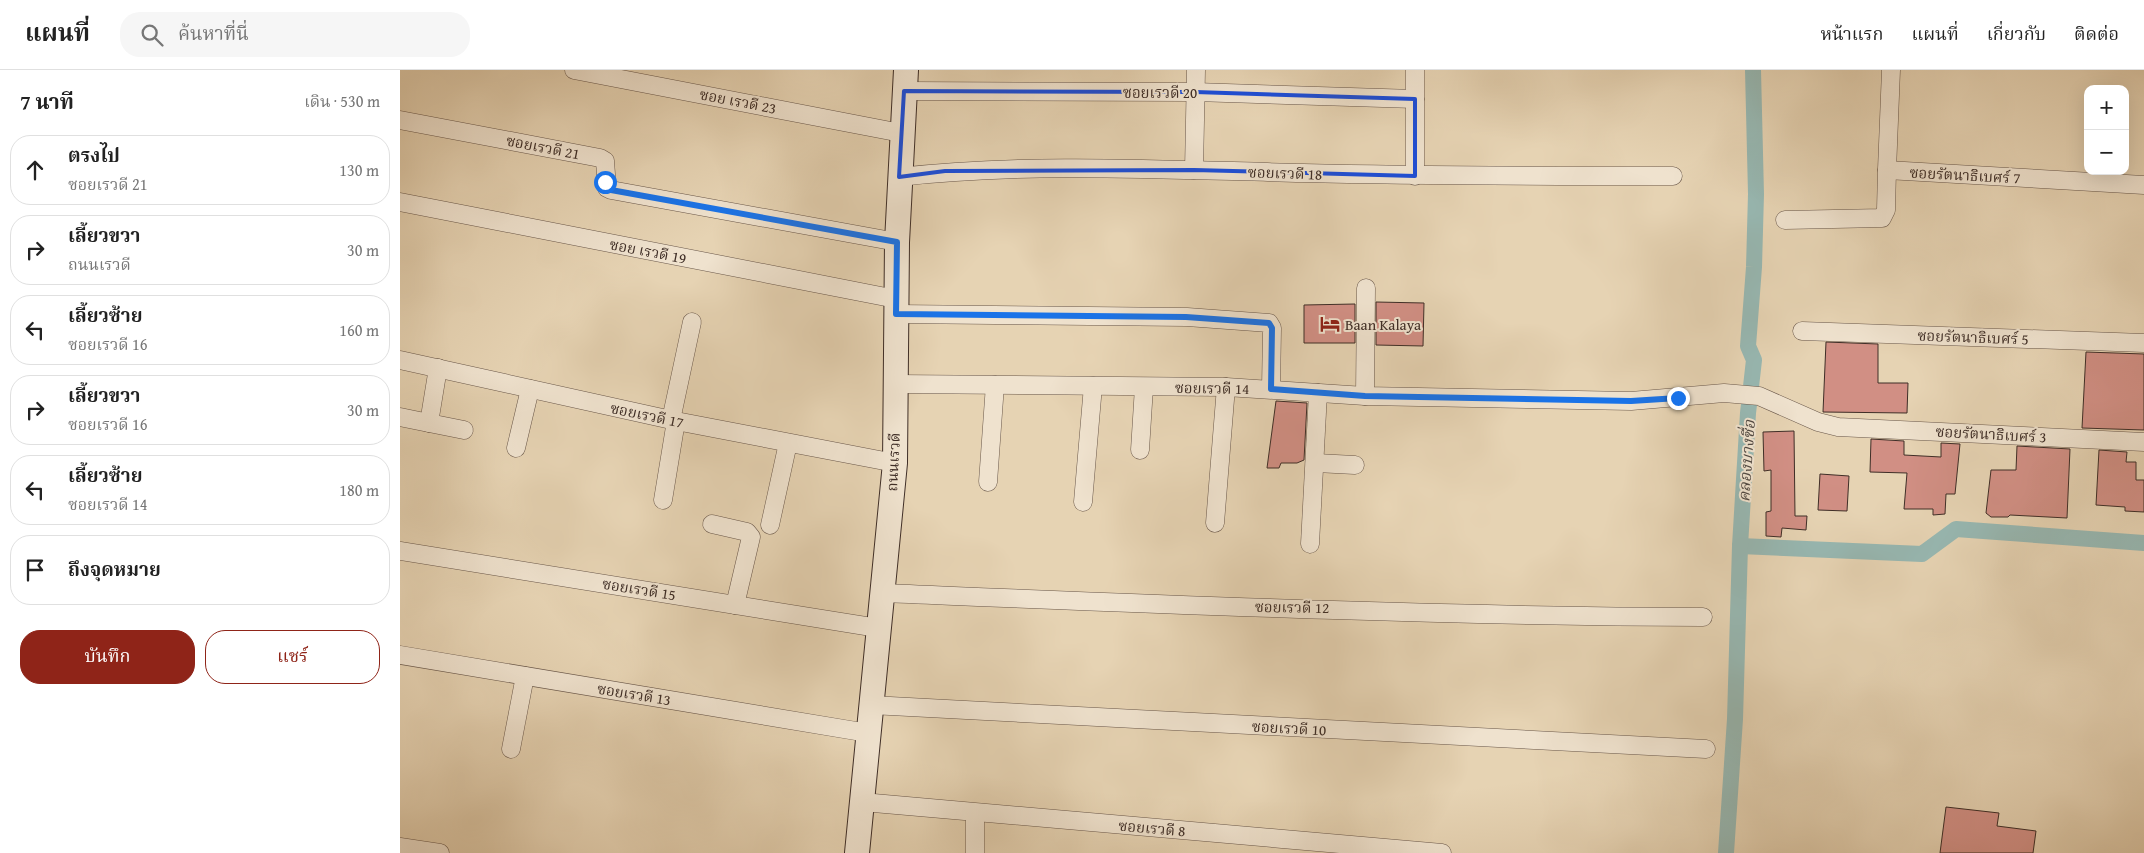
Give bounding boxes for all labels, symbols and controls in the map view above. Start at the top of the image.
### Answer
search box [120,12,470,57]
text: แผนที่ [25,15,90,50]
text: ค้นหาที่นี่ [178,19,249,47]
text: หน้าแรก [1820,20,1883,47]
text: แผนที่ [1911,20,1959,47]
text: เกี่ยวกับ [1987,20,2046,47]
text: ติดต่อ [2074,20,2119,47]
icon: search [138,21,166,49]
street label: ซอยเรวดี 20 [1123,82,1197,103]
street label: ซอย เรวดี 23 [698,83,778,119]
map controls [2084,85,2129,175]
button: + [2084,85,2129,130]
text: 7 นาที [20,86,74,117]
text: เดิน · 530 m [304,89,380,113]
street label: ซอยเรวดี 21 [504,130,582,164]
button: − [2084,130,2129,175]
text: ตรงไป [68,141,120,169]
icon: ahead [21,156,49,184]
text: 130 m [339,158,379,182]
street label: ซอยเรวดี 18 [1247,161,1323,185]
street label: ซอยรัตนาธิเบศร์ 7 [1909,162,2021,188]
route start [594,171,617,194]
text: ซอยเรวดี 21 [68,172,147,196]
text: เลี้ยวขวา [68,221,140,249]
street label: ซอย เรวดี 19 [608,233,688,269]
icon: right [21,236,49,264]
text: 30 m [347,238,379,262]
text: ถนนเรวดี [68,252,131,276]
text: เลี้ยวซ้าย [68,301,142,329]
hotel icon: Baan Kalaya [1319,313,1341,335]
place label: Baan Kalaya [1345,314,1421,335]
icon: left [21,316,49,344]
text: 160 m [339,318,379,342]
street label: ซอยรัตนาธิเบศร์ 5 [1917,325,2029,349]
text: ซอยเรวดี 16 [68,332,147,356]
street label: ซอยเรวดี 14 [1175,377,1249,399]
text: เลี้ยวขวา [68,381,140,409]
route end [1667,387,1690,410]
icon: right [21,396,49,424]
street label: ซอยเรวดี 17 [608,397,686,433]
text: 30 m [347,398,379,422]
text: ซอยเรวดี 16 [68,412,147,436]
water label: คลองบางซื่อ [1731,419,1761,503]
street label: ซอยรัตนาธิเบศร์ 3 [1935,421,2047,447]
street label: ถนนเรวดี [881,432,905,492]
text: เลี้ยวซ้าย [68,461,142,489]
icon: left [21,476,49,504]
text: 180 m [339,478,379,502]
text: ซอยเรวดี 14 [68,492,147,516]
text: ถึงจุดหมาย [68,555,161,583]
icon: arrive [21,556,49,584]
street label: ซอยเรวดี 15 [601,573,677,605]
street label: ซอยเรวดี 12 [1255,596,1329,618]
button: บันทึก [20,630,195,684]
button: แชร์ [205,630,380,684]
street label: ซอยเรวดี 13 [596,678,672,710]
street label: ซอยเรวดี 10 [1251,716,1327,740]
street label: ซอยเรวดี 8 [1118,815,1186,841]

